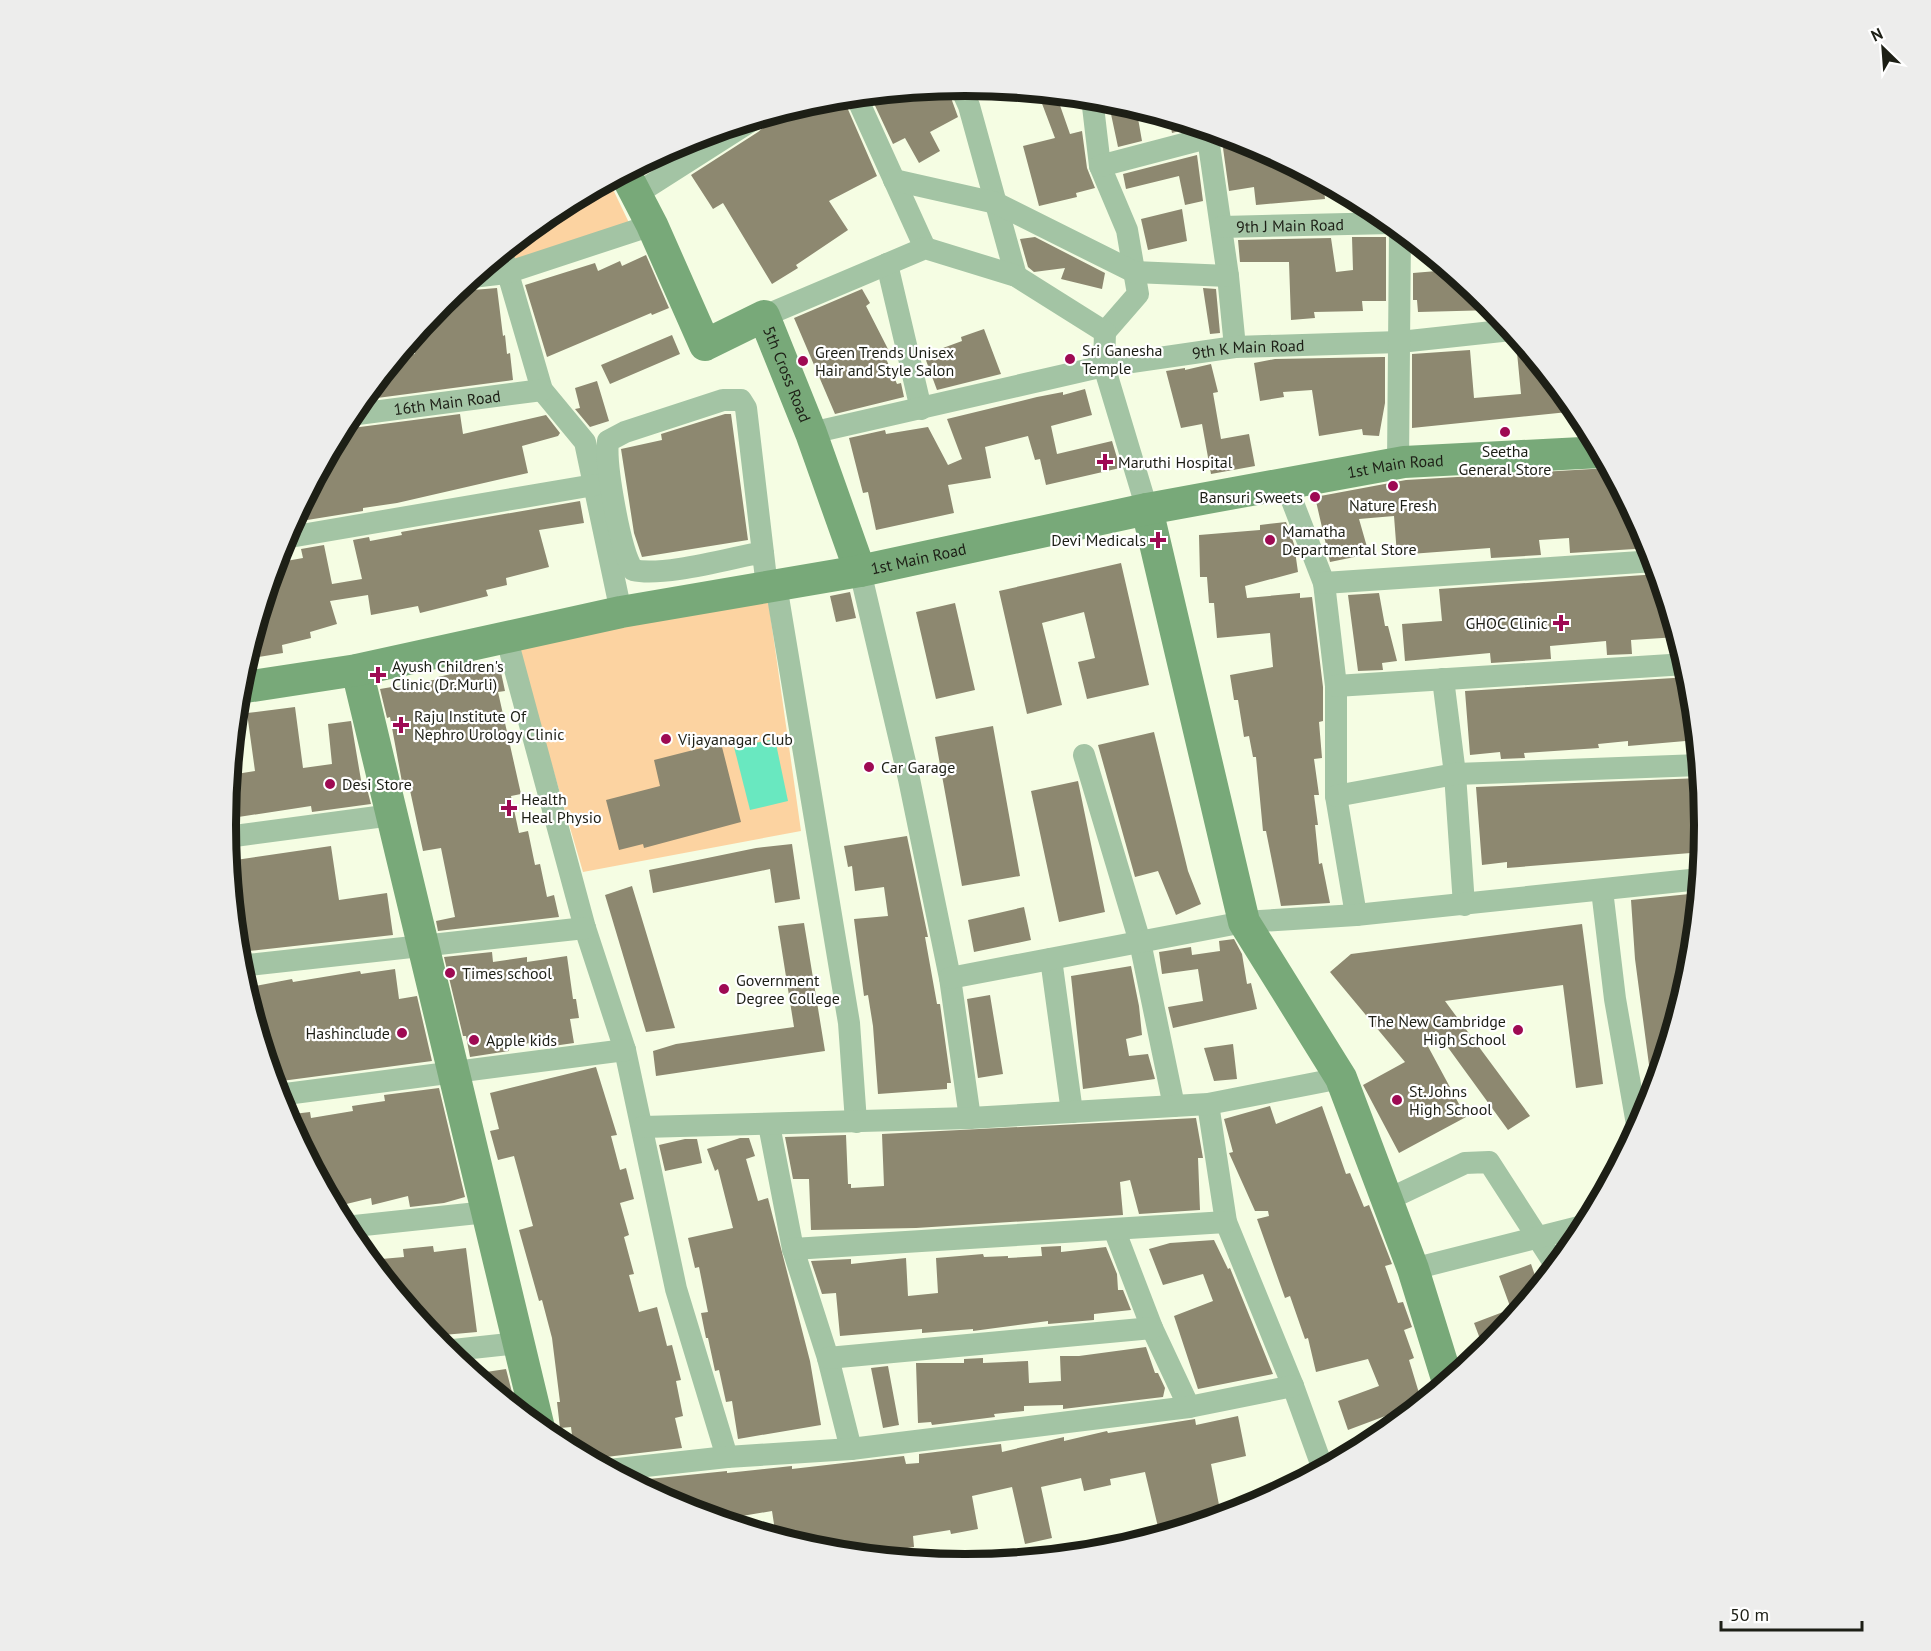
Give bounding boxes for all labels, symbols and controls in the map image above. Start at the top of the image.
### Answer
north arrow [1853,18,1913,78]
text: N [1868,23,1886,46]
street label: 9th J Main Road [1236,214,1344,237]
street label: 5th Cross Road [759,323,816,425]
street label: 9th K Main Road [1191,335,1305,363]
place label: Sri Ganesha Temple [1082,340,1163,378]
place label: Green Trends Unisex Hair and Style Salon [815,342,954,380]
marker: Sri Ganesha Temple [1063,352,1077,366]
marker: Green Trends Unisex Hair and Style Salon [796,354,810,368]
street label: 16th Main Road [392,385,502,419]
marker: Seetha General Store [1498,425,1512,439]
place label: Seetha General Store [1458,441,1552,479]
street label: 1st Main Road [1346,450,1444,482]
place label: Maruthi Hospital [1118,452,1233,472]
marker: Maruthi Hospital [1096,453,1114,471]
marker: Nature Fresh [1386,479,1400,493]
place label: Bansuri Sweets [1199,487,1303,507]
marker: Bansuri Sweets [1308,490,1322,504]
place label: Nature Fresh [1349,495,1437,515]
place label: Mamatha Departmental Store [1282,521,1417,559]
place label: Devi Medicals [1051,530,1146,550]
marker: Devi Medicals [1151,533,1165,547]
marker: Mamatha Departmental Store [1263,533,1277,547]
street label: 1st Main Road [869,538,968,578]
place label: GHOC Clinic [1465,613,1548,633]
marker: GHOC Clinic [1552,614,1570,632]
place label: Ayush Children's Clinic (Dr.Murli) [392,656,504,694]
marker: Ayush Children's Clinic (Dr.Murli) [369,666,387,684]
place label: Raju Institute Of Nephro Urology Clinic [414,706,564,744]
marker: Raju Institute Of Nephro Urology Clinic [392,716,410,734]
place label: Vijayanagar Club [677,729,793,749]
marker: Vijayanagar Club [659,732,673,746]
place label: Car Garage [881,757,955,777]
marker: Car Garage [862,760,876,774]
place label: Desi Store [342,774,412,794]
marker: Desi Store [323,777,337,791]
place label: Health Heal Physio [521,789,602,827]
marker: Health Heal Physio [502,801,516,815]
place label: Times school [462,963,552,983]
marker: Times school [443,966,457,980]
place label: Government Degree College [736,970,840,1008]
marker: Government Degree College [717,982,731,996]
place label: The New Cambridge High School [1368,1011,1506,1049]
place label: Hashinclude [306,1023,390,1043]
marker: The New Cambridge High School [1511,1023,1525,1037]
marker: Hashinclude [395,1026,409,1040]
place label: Apple kids [486,1030,557,1050]
marker: Apple kids [467,1033,481,1047]
place label: St. Johns High School [1409,1081,1492,1119]
marker: St. Johns High School [1390,1093,1404,1107]
scale bar [1721,1594,1862,1632]
text: 50 m [1730,1603,1769,1626]

